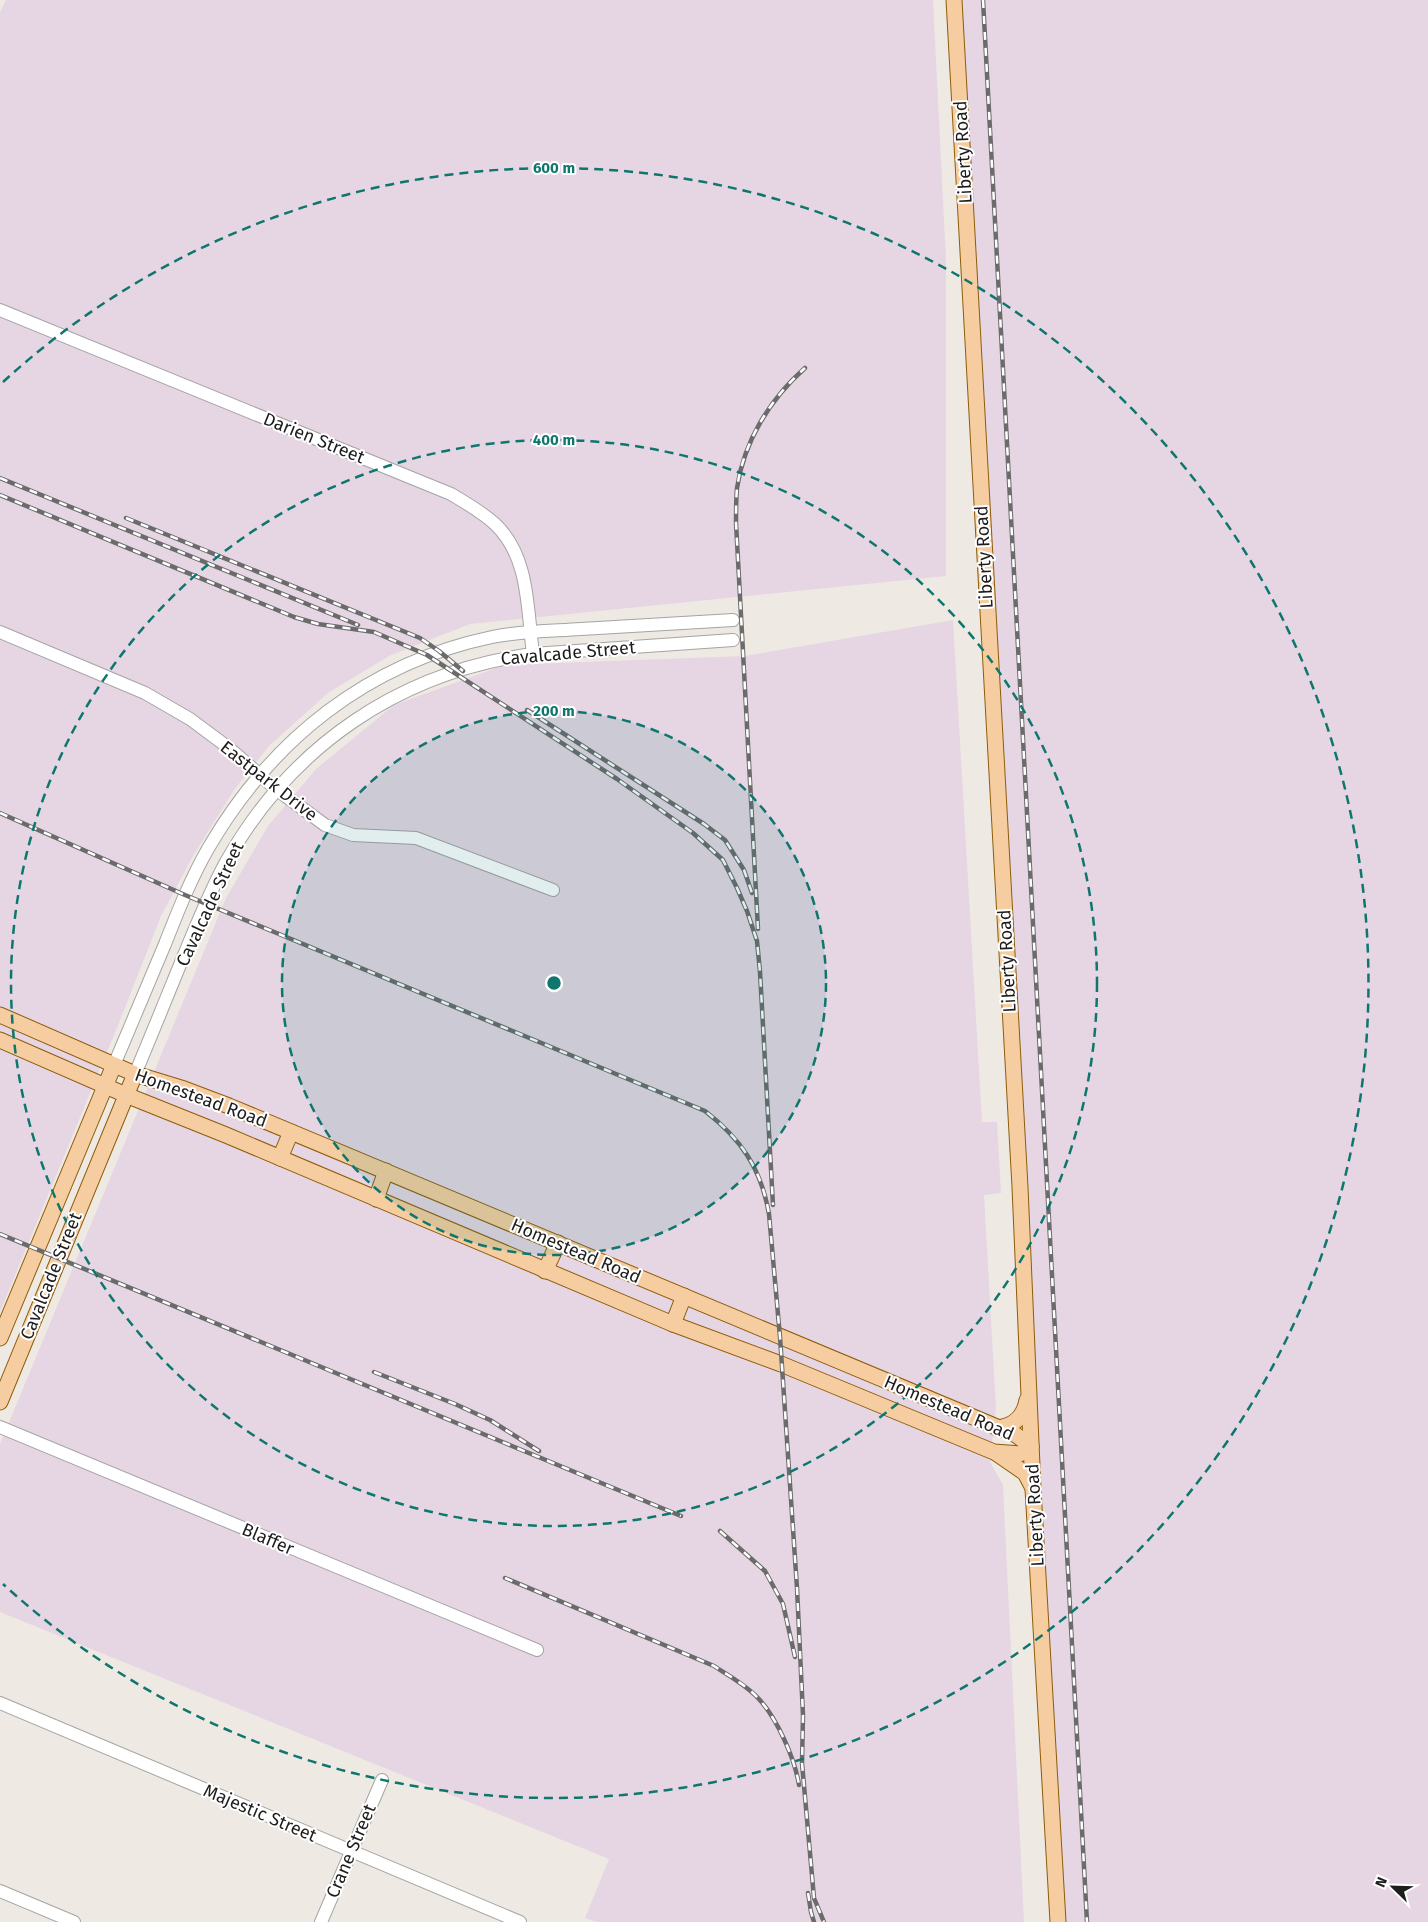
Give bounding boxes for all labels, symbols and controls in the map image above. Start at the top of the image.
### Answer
street label: Liberty Road [949,100,977,204]
text: 600 m [533,159,575,177]
street label: Darien Street [260,408,368,468]
text: 400 m [533,431,575,449]
street label: Liberty Road [970,505,998,609]
street label: Cavalcade Street [500,636,637,670]
text: 200 m [533,702,575,720]
street label: Eastpark Drive [216,736,322,826]
street label: Cavalcade Street [171,838,249,970]
street label: Liberty Road [993,909,1021,1013]
centre of rings [545,974,563,992]
street label: Homestead Road [132,1064,270,1132]
street label: Cavalcade Street [15,1209,87,1343]
street label: Homestead Road [508,1214,644,1288]
street label: Homestead Road [881,1371,1017,1445]
street label: Liberty Road [1021,1463,1049,1567]
street label: Blaffer [239,1518,297,1560]
street label: Majestic Street [200,1779,320,1847]
street label: Crane Street [321,1800,381,1901]
north arrow [1368,1862,1418,1912]
text: N [1372,1875,1391,1890]

